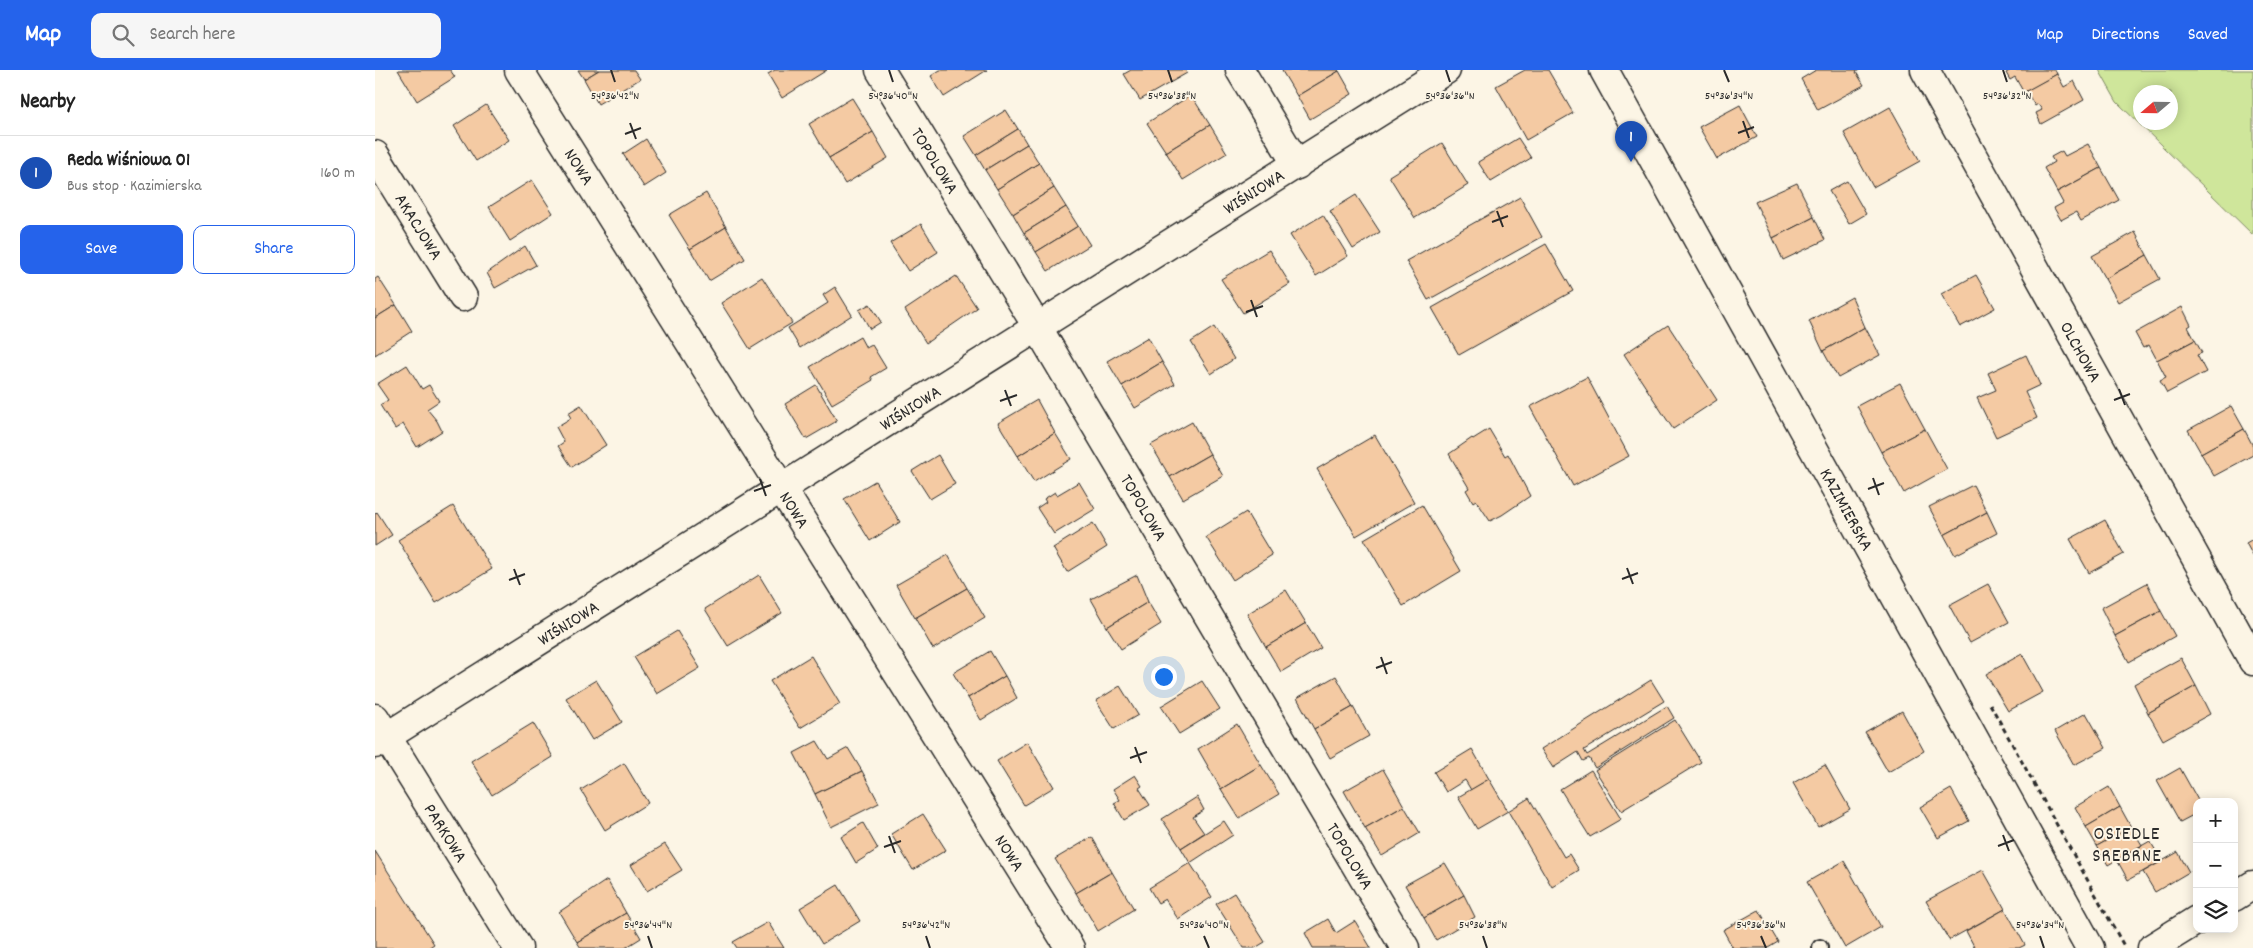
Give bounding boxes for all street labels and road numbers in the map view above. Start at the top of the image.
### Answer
street label: TOPOLOWA [903,124,963,200]
street label: NOWA [556,145,599,191]
street label: WIŚNIOWA [1219,164,1291,222]
street label: AKACJOWA [387,190,447,266]
street label: OLCHOWA [2052,318,2106,388]
street label: WIŚNIOWA [876,381,947,438]
street label: KAZIMIERSKA [1812,465,1878,556]
street label: TOPOLOWA [1112,470,1172,547]
street label: NOWA [772,488,814,534]
street label: WIŚNIOWA [534,596,605,653]
street label: PARKOWA [416,799,472,869]
street label: TOPOLOWA [1319,819,1378,896]
street label: NOWA [987,831,1029,877]

